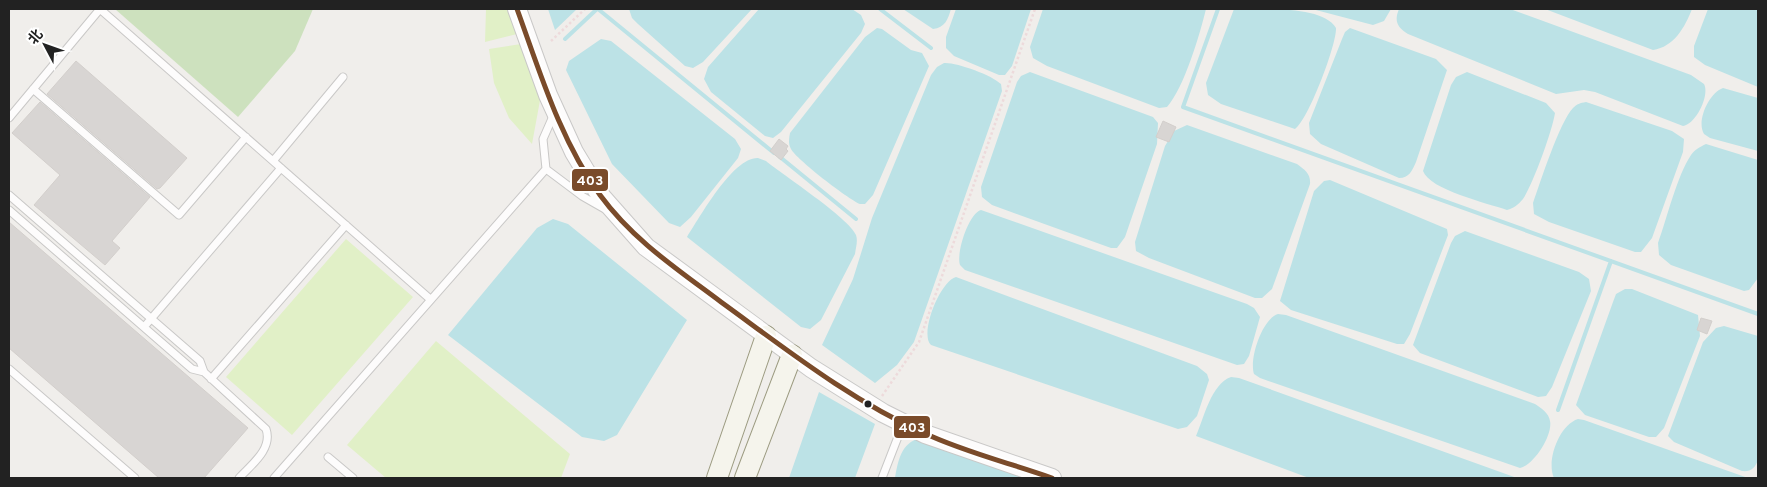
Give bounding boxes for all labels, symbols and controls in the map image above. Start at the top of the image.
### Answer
north arrow [20,20,70,70]
text: 北 [25,27,47,48]
line badge: 403 [571,168,609,192]
text: 403 [577,173,603,190]
unlabelled marker [863,399,873,409]
line badge: 403 [893,415,931,439]
text: 403 [899,420,925,437]

